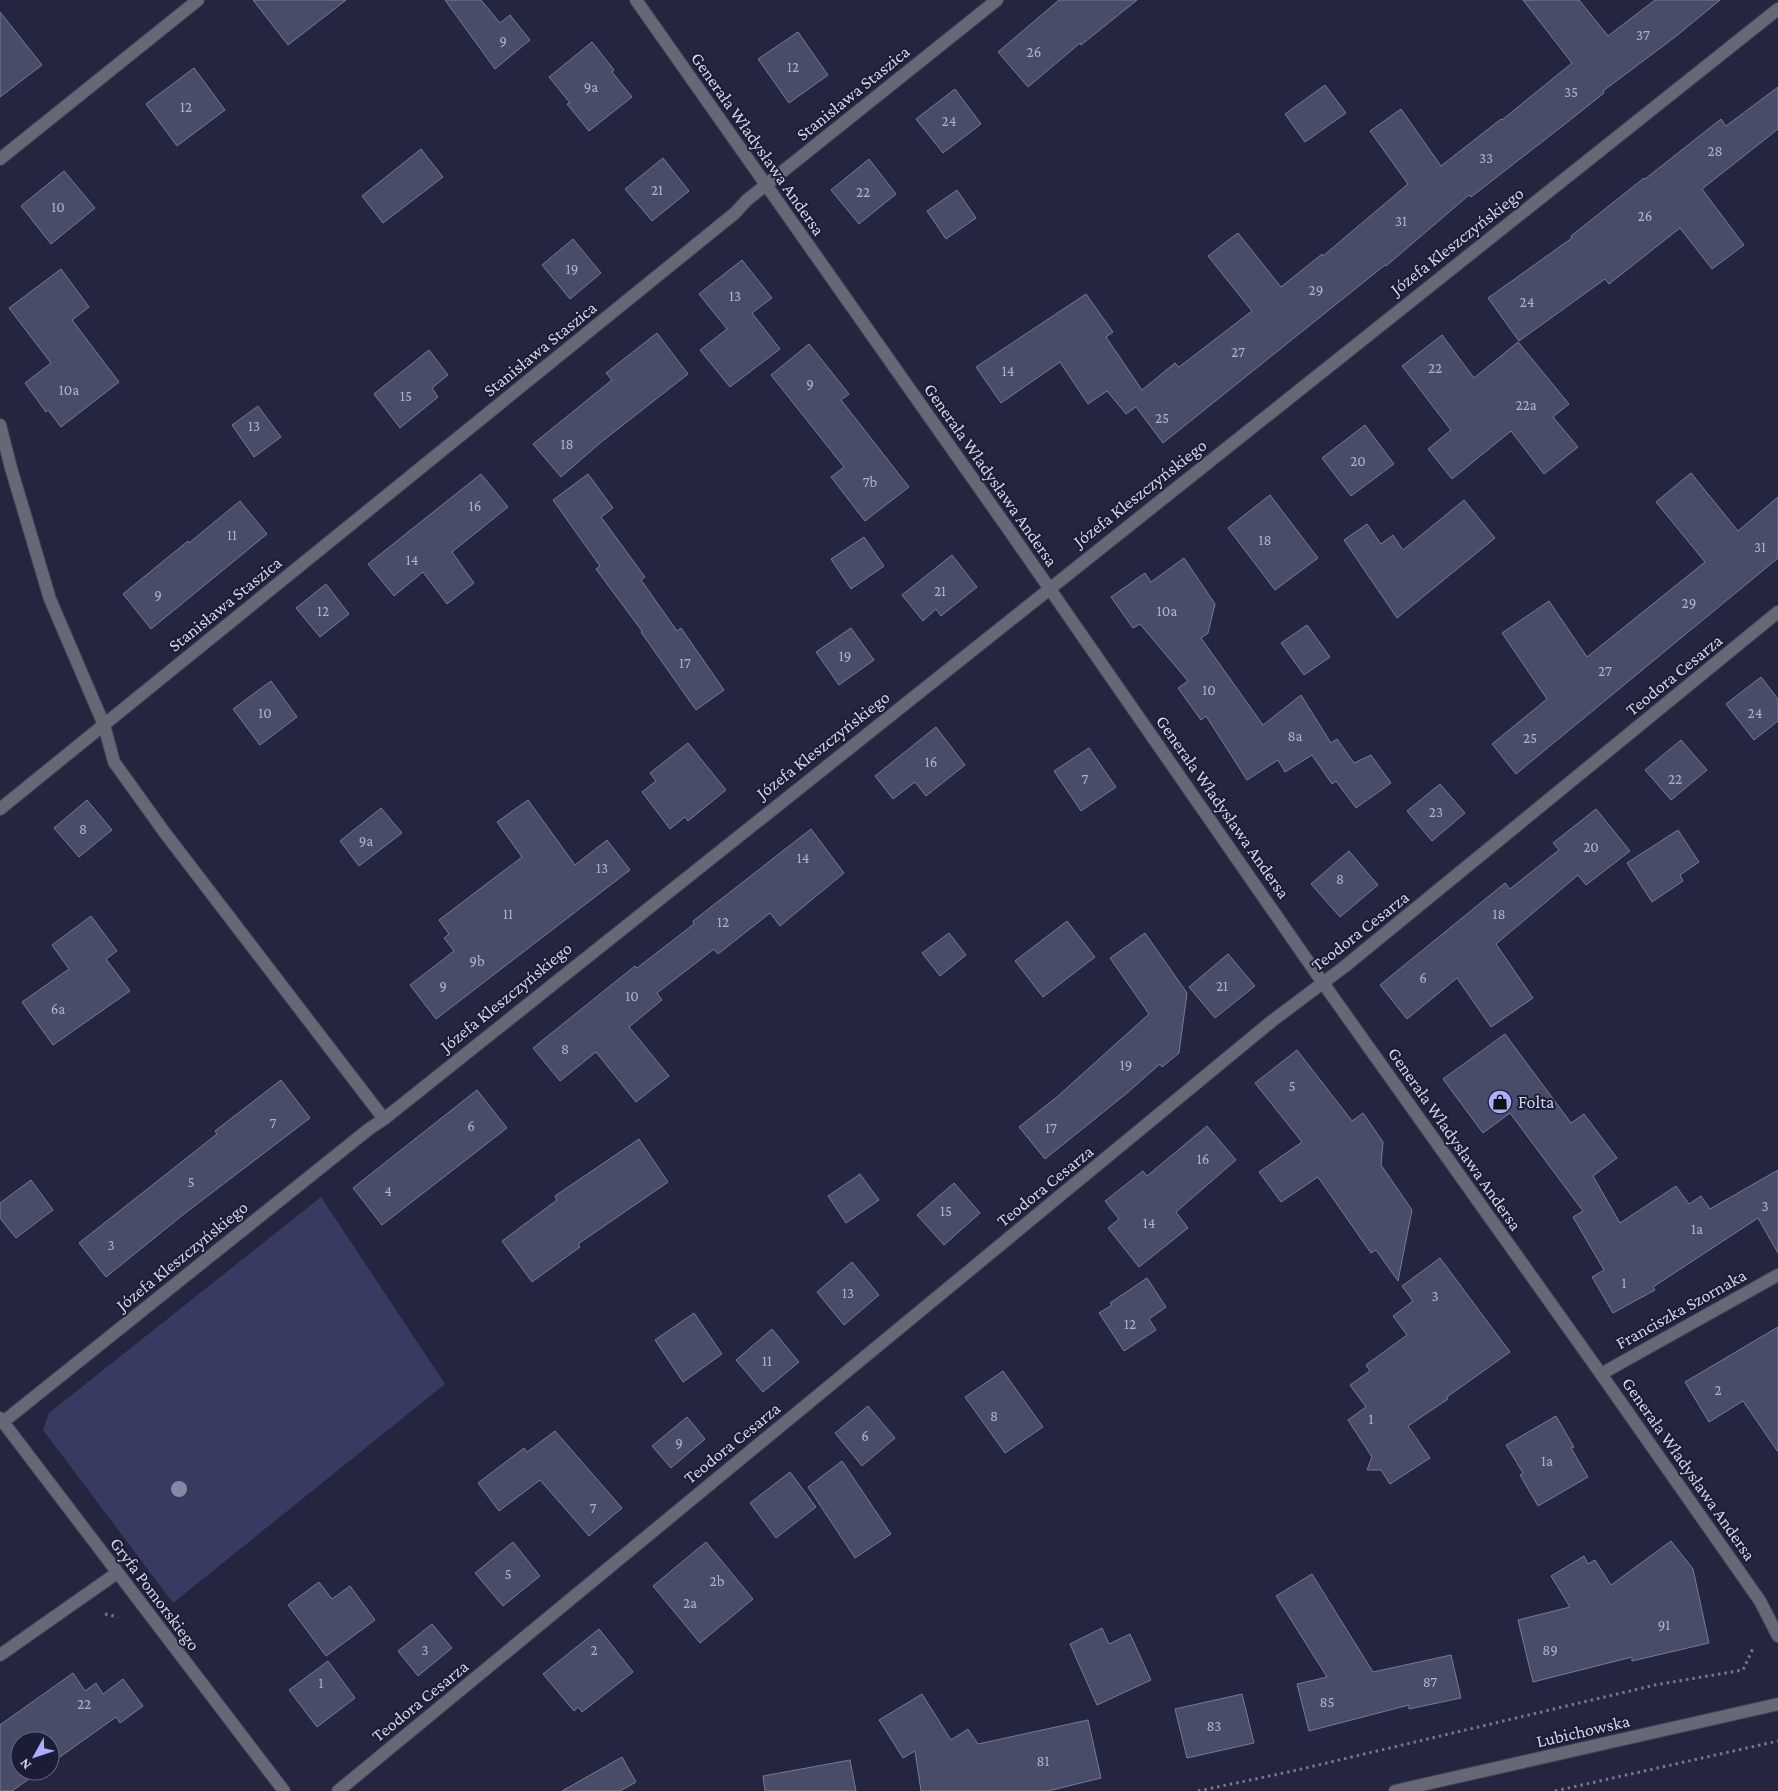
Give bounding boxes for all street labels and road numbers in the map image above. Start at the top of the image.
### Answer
street label: Stanisława Staszica [792,41,914,145]
street label: Generała Władysława Andersa [687,49,829,239]
street label: Józefa Kleszczyńskiego [1385,183,1528,300]
street label: Stanisława Staszica [479,297,601,401]
street label: Generała Władysława Andersa [920,380,1062,570]
street label: Józefa Kleszczyńskiego [1068,435,1211,552]
street label: Stanisława Staszica [164,552,286,656]
street label: Teodora Cesarza [1622,630,1726,720]
street label: Józefa Kleszczyńskiego [751,687,894,804]
street label: Generała Władysława Andersa [1152,712,1294,902]
street label: Teodora Cesarza [1307,887,1413,975]
street label: Józefa Kleszczyńskiego [435,938,576,1057]
street label: Generała Władysława Andersa [1384,1044,1526,1234]
street label: Teodora Cesarza [993,1141,1097,1231]
street label: Józefa Kleszczyńskiego [111,1197,252,1316]
street label: Franciszka Szornaka [1612,1265,1750,1353]
street label: Generała Władysława Andersa [1618,1374,1760,1564]
street label: Teodora Cesarza [680,1398,784,1488]
street label: Gryfa Pomorskiego [106,1534,204,1655]
street label: Teodora Cesarza [368,1656,472,1746]
street label: Lubichowska [1534,1711,1632,1751]

